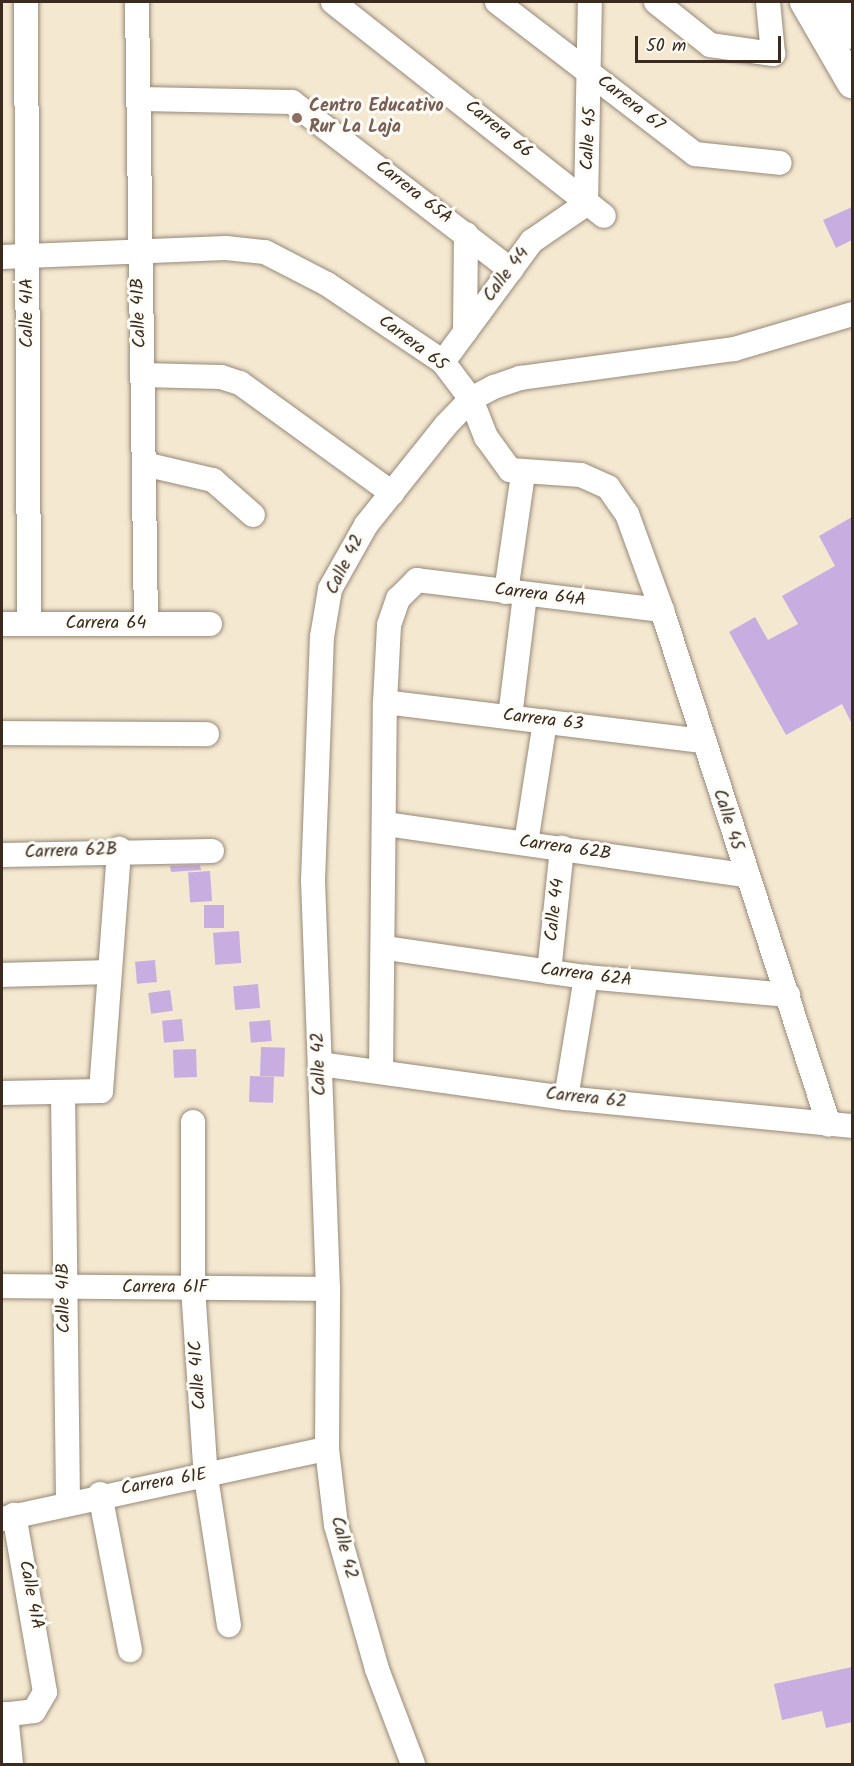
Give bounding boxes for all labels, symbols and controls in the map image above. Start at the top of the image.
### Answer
scale bar [638,24,784,62]
text: 50 m [646,32,686,61]
street label: Carrera 67 [592,71,668,137]
street label: Carrera 66 [460,96,536,164]
place label: Centro Educativo Rur La Laja [309,97,444,140]
street label: Calle 45 [578,107,602,171]
marker: Centro Educativo Rur La Laja [290,111,304,125]
street label: Carrera 65A [370,156,456,230]
street label: Calle 44 [479,243,535,307]
street label: Calle 41B [128,277,152,349]
street label: Calle 41A [17,278,39,348]
street label: Carrera 65 [373,311,451,377]
street label: Calle 42 [322,532,370,598]
street label: Carrera 64A [493,580,587,612]
street label: Carrera 64 [66,613,146,635]
street label: Carrera 63 [501,705,585,737]
street label: Calle 45 [707,787,747,853]
street label: Carrera 62B [518,832,612,866]
street label: Carrera 62B [24,840,118,864]
street label: Calle 44 [542,877,570,943]
street label: Carrera 62A [539,960,633,992]
street label: Calle 42 [308,1032,332,1096]
street label: Carrera 62 [544,1084,628,1114]
street label: Calle 41B [54,1263,76,1333]
street label: Carrera 61F [122,1277,208,1299]
street label: Calle 41C [186,1339,212,1411]
street label: Carrera 61E [119,1465,209,1501]
street label: Calle 42 [325,1514,361,1582]
street label: Calle 41A [13,1559,47,1631]

